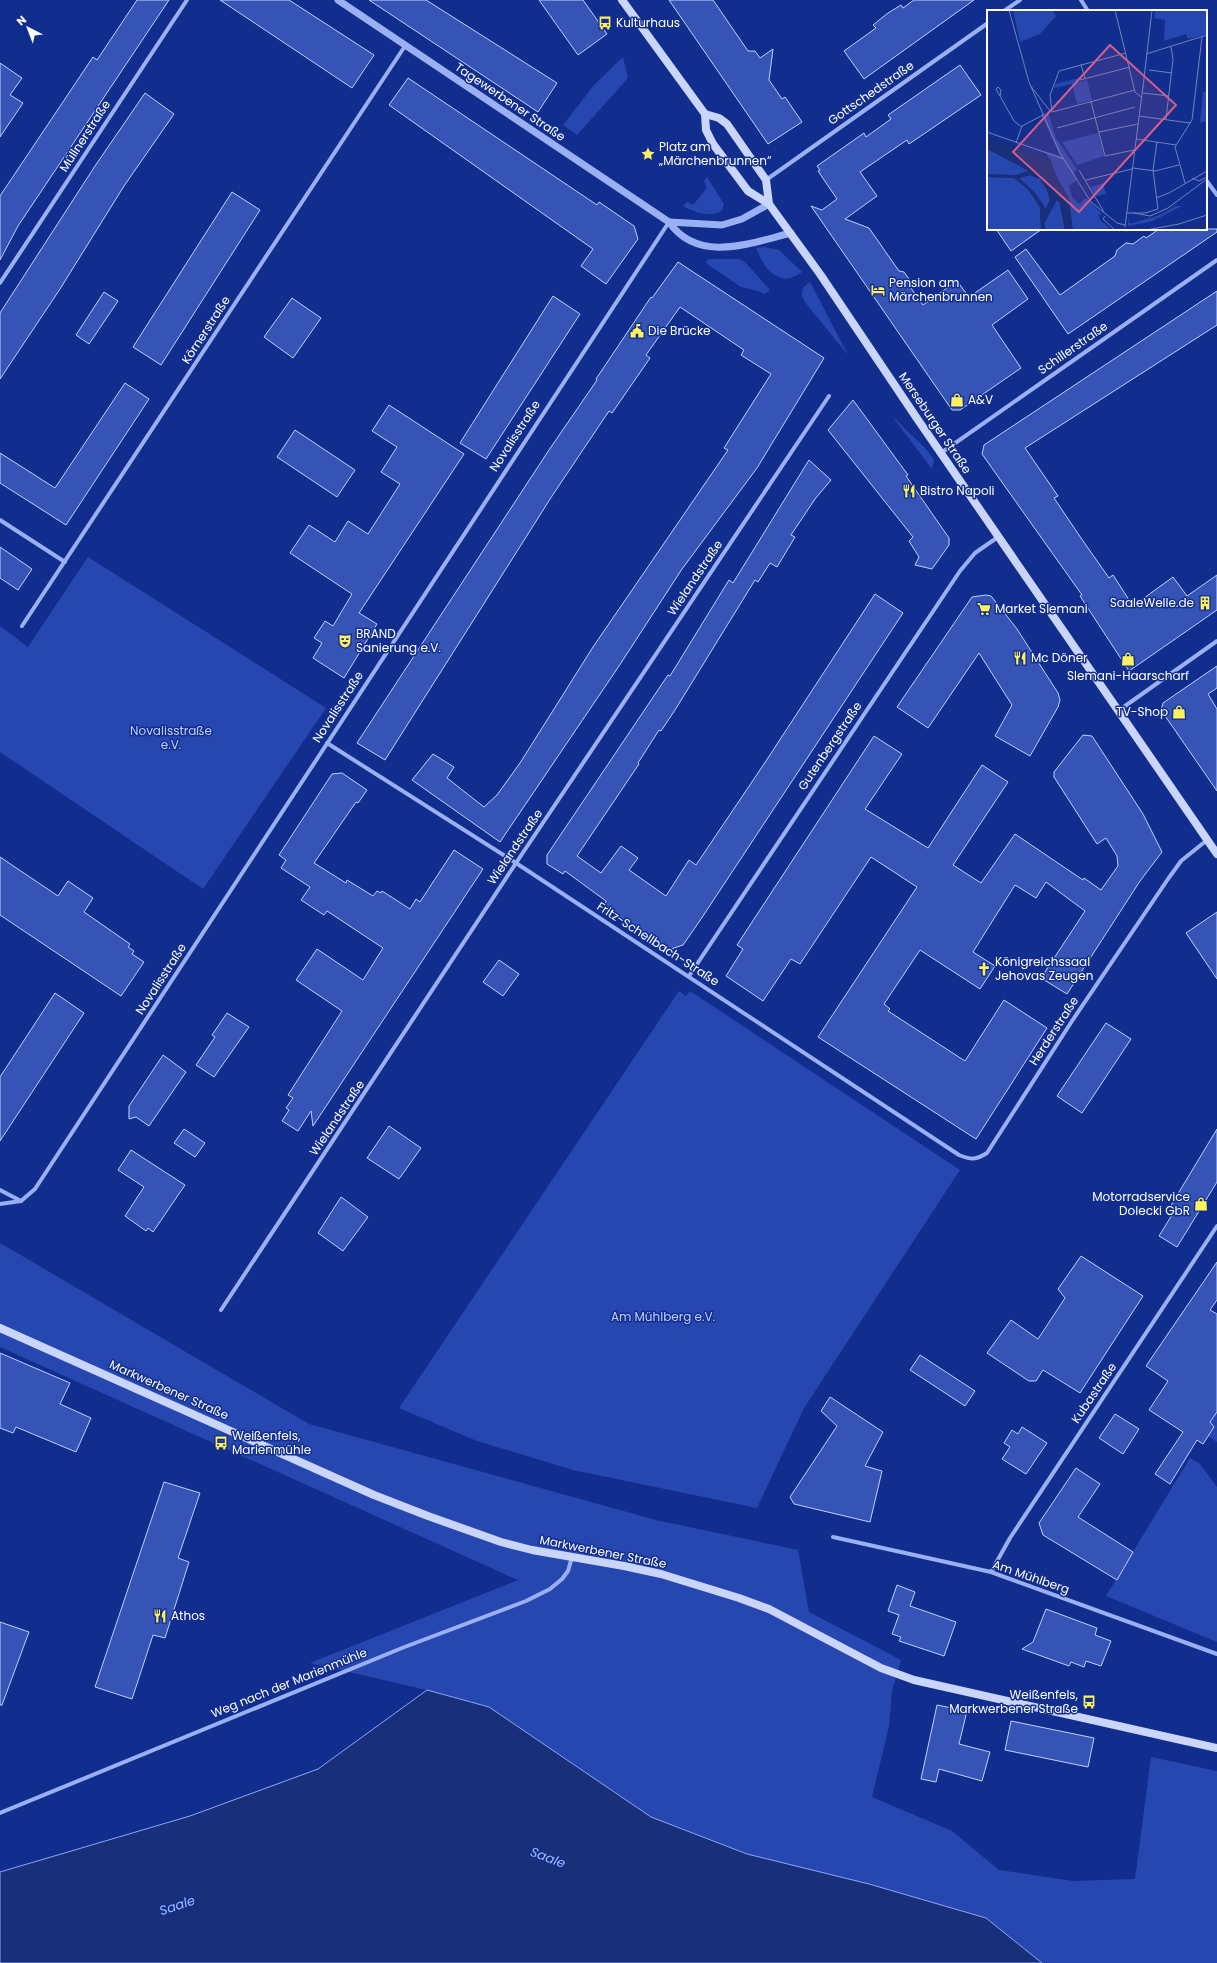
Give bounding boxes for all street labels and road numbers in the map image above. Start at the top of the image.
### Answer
street label: Gottschedstraße [824,57,917,129]
street label: Tagewerbener Straße [452,58,569,145]
street label: Müllnerstraße [55,97,114,175]
street label: Körnerstraße [177,292,234,367]
street label: Schillerstraße [1034,317,1111,378]
street label: Merseburger Straße [895,369,976,477]
street label: Novalisstraße [485,397,544,475]
street label: Wielandstraße [663,537,726,619]
street label: Novalisstraße [308,668,367,746]
street label: Gutenbergstraße [794,698,866,793]
street label: Wielandstraße [483,806,546,888]
street label: Fritz-Schellbach-Straße [594,898,723,990]
street label: Novalisstraße [131,940,190,1018]
street label: Herderstraße [1025,993,1082,1069]
street label: Wielandstraße [305,1077,368,1159]
street label: Markwerbener Straße [107,1356,232,1424]
street label: Kubastraße [1067,1359,1120,1426]
street label: Markwerbener Straße [538,1531,668,1572]
street label: Am Mühlberg [990,1555,1072,1598]
street label: Weg nach der Marienmühle [208,1643,369,1722]

